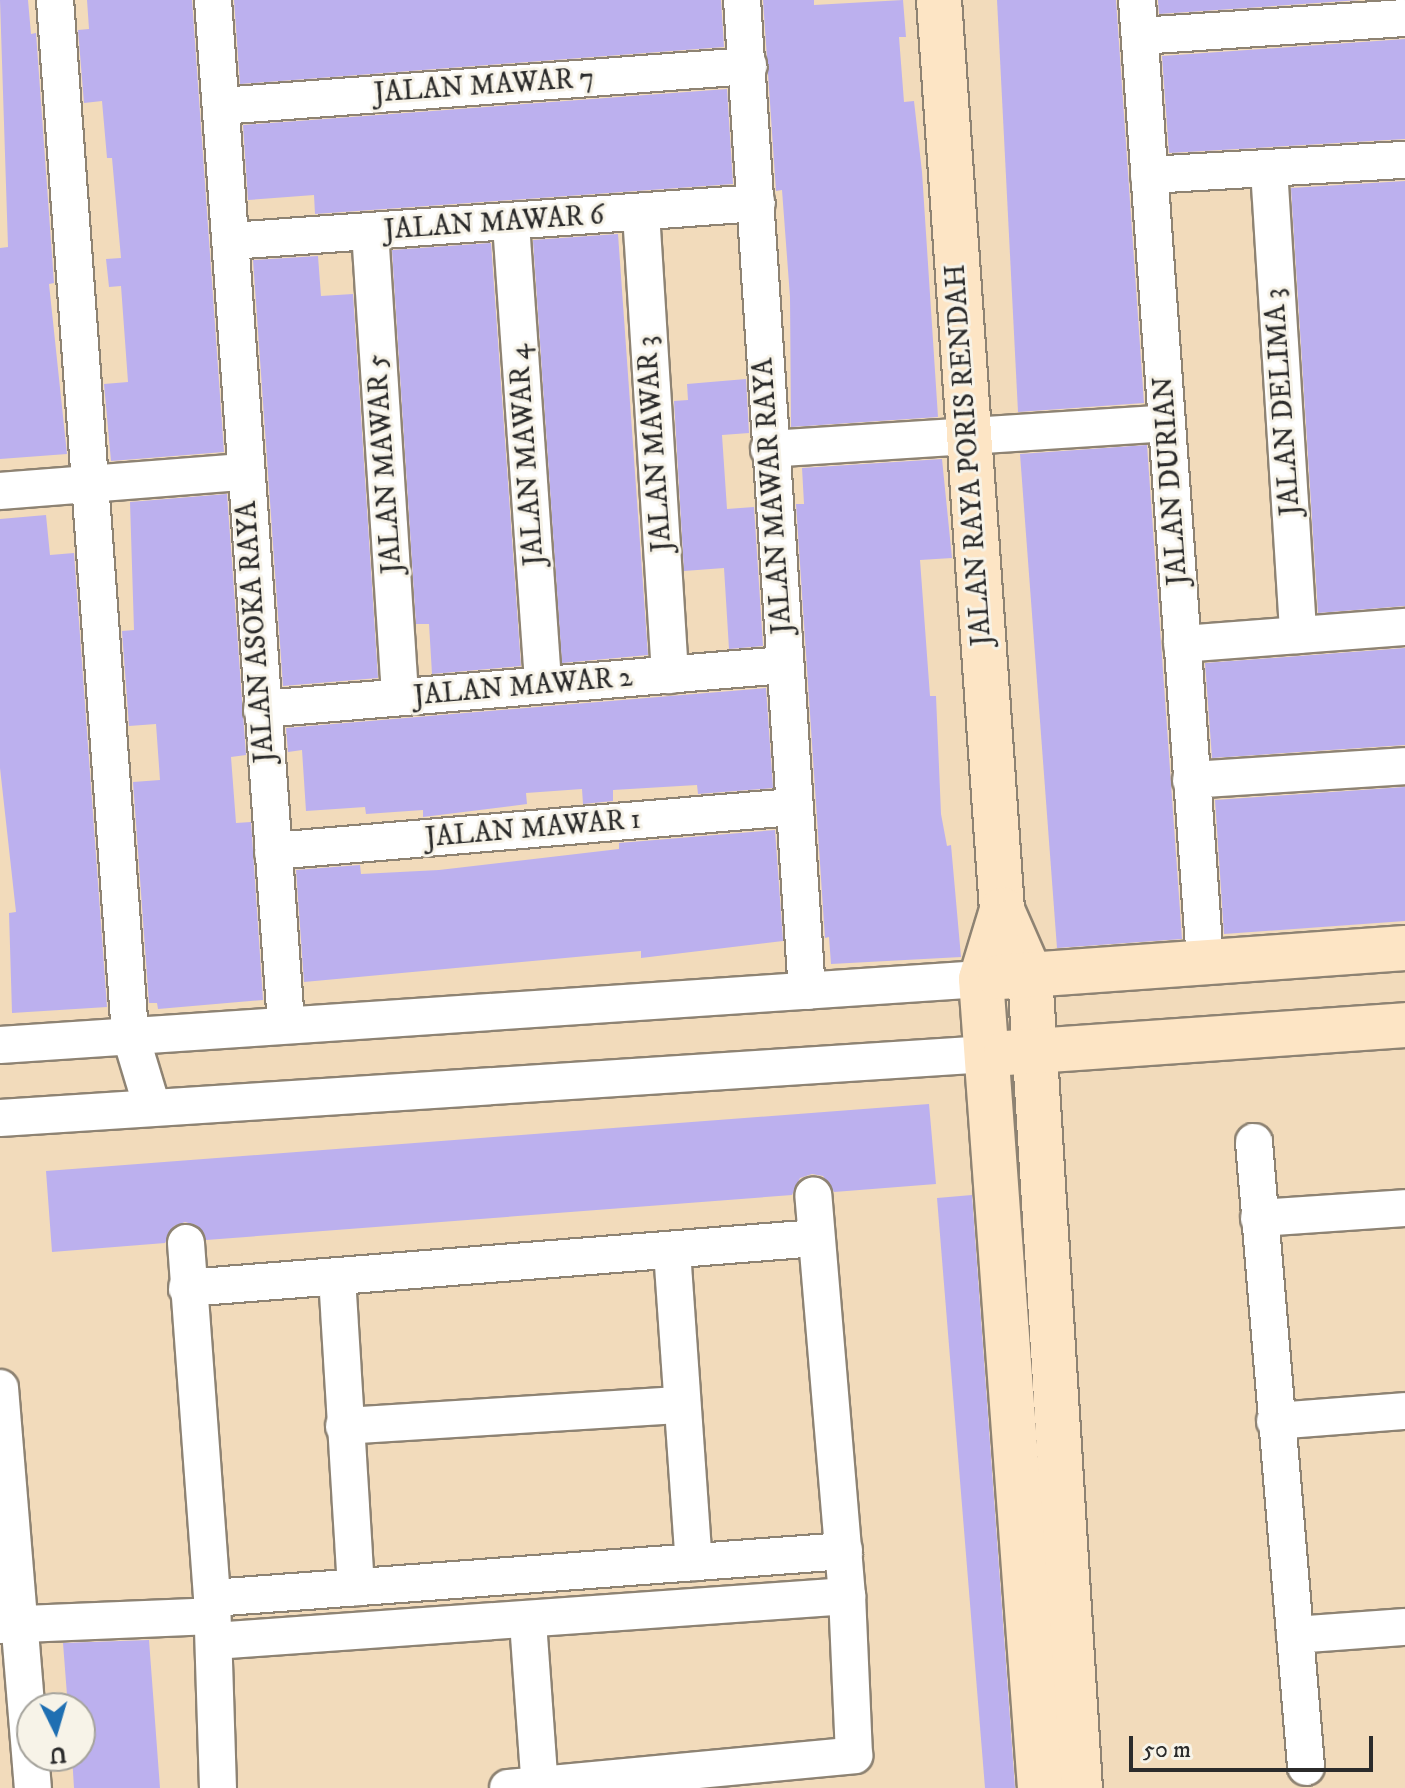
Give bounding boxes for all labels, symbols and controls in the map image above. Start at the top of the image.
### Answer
street label: JALAN MAWAR 7 [373,62,595,110]
street label: JALAN MAWAR 6 [383,199,605,247]
street label: JALAN RAYA PORIS RENDAH [939,263,999,647]
street label: JALAN DELIMA 3 [1258,287,1308,517]
street label: JALAN MAWAR 3 [631,335,679,553]
street label: JALAN MAWAR 4 [502,343,552,567]
street label: JALAN MAWAR 5 [361,353,409,575]
street label: JALAN MAWAR RAYA [747,357,799,635]
street label: JALAN DURIAN [1147,375,1195,587]
street label: JALAN ASOKA RAYA [230,500,282,764]
street label: JALAN MAWAR 2 [412,661,634,713]
street label: JALAN MAWAR 1 [424,803,642,855]
north arrow [16,1692,96,1772]
scale bar [1133,1720,1377,1770]
text: 50 m [1143,1735,1191,1765]
text: U [48,1740,68,1769]

